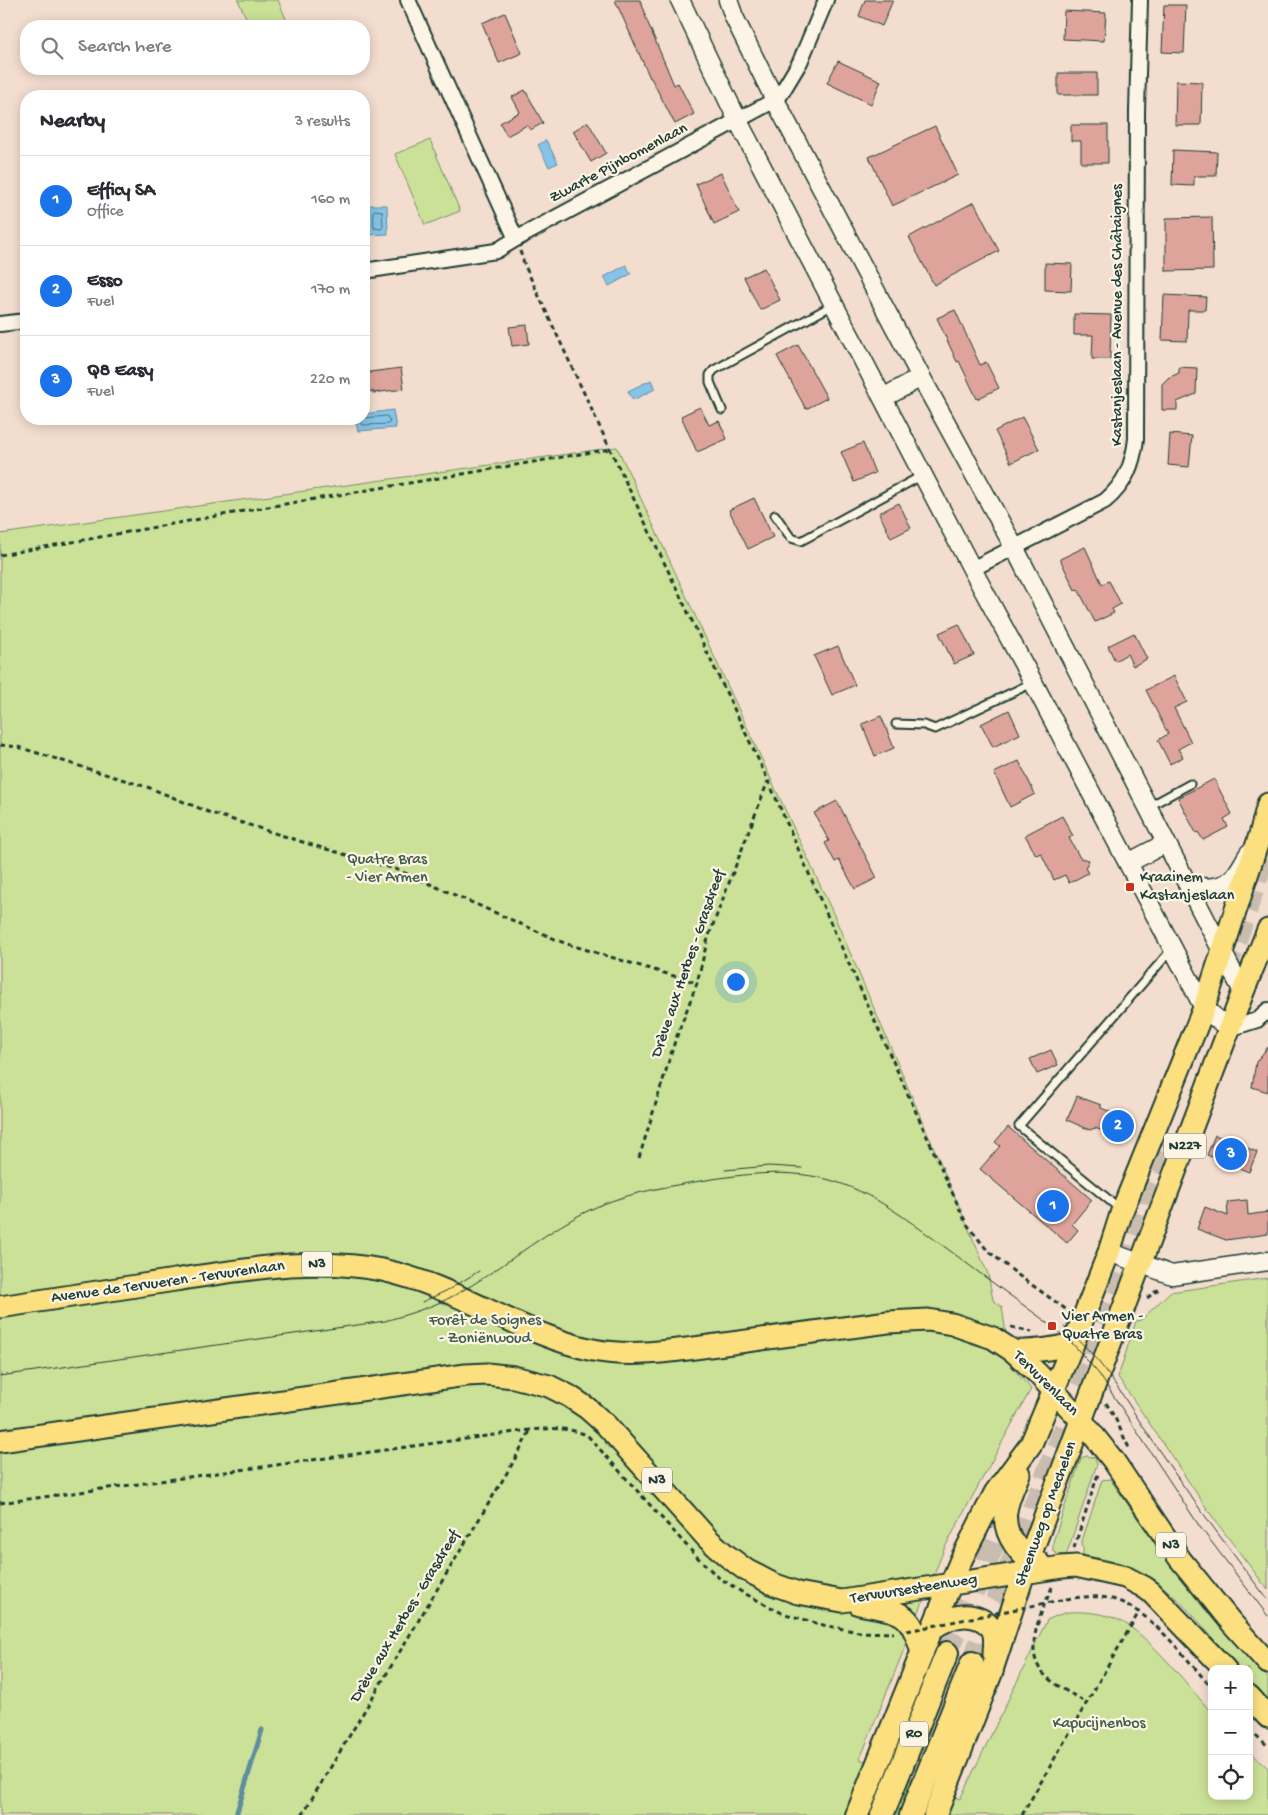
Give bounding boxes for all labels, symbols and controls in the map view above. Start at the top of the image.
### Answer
search box [20,20,370,75]
icon: search [38,34,66,62]
text: Search here [78,36,172,59]
text: Nearby [40,110,105,135]
text: 3 results [295,113,350,132]
street label: Zwarte Pijnbomenlaan [547,119,691,208]
text: Efficy SA [87,180,155,203]
street label: Kastanjeslaan - Avenue des Châtaignes [1109,183,1128,446]
text: 1 [53,191,59,210]
text: 160 m [311,191,350,210]
text: Office [87,203,124,222]
text: Esso [87,270,123,293]
text: 2 [52,281,60,300]
text: 170 m [311,281,350,300]
text: Fuel [87,293,114,312]
text: Q8 Easy [87,360,153,383]
text: 3 [52,371,60,390]
text: 220 m [310,371,350,390]
text: Fuel [87,383,114,402]
park label: Quatre Bras - Vier Armen [346,851,428,888]
street label: Drève aux Herbes - Grasdreef [648,867,730,1061]
place label: Kraainem Kastanjeslaan [1140,869,1235,906]
marker: Kraainem Kastanjeslaan [1124,881,1136,893]
your location [723,969,749,995]
pin: 2 [1102,1107,1134,1145]
road number: N227 [1164,1134,1206,1158]
pin: 3 [1215,1135,1247,1173]
pin: 1 [1037,1187,1069,1225]
road number: N3 [302,1252,332,1276]
street label: Avenue de Tervueren - Tervurenlaan [50,1257,286,1309]
place label: Vier Armen - Quatre Bras [1061,1308,1143,1345]
park label: Forêt de Soignes - Zoniënwoud [428,1312,542,1349]
marker: Vier Armen - Quatre Bras [1046,1320,1058,1332]
street label: Tervurenlaan [1008,1347,1082,1421]
street label: Steenweg op Mechelen [1012,1439,1082,1589]
road number: N3 [642,1468,672,1492]
street label: Drève aux Herbes - Grasdreef [347,1527,466,1707]
road number: N3 [1156,1532,1186,1558]
street label: Tervuursesteenweg [848,1571,979,1610]
map controls [1208,1665,1253,1800]
button: + [1208,1665,1253,1710]
button: − [1208,1710,1253,1755]
park label: Kapucijnenbos [1053,1715,1146,1734]
road number: R0 [900,1722,928,1746]
button: locate [1208,1755,1253,1800]

